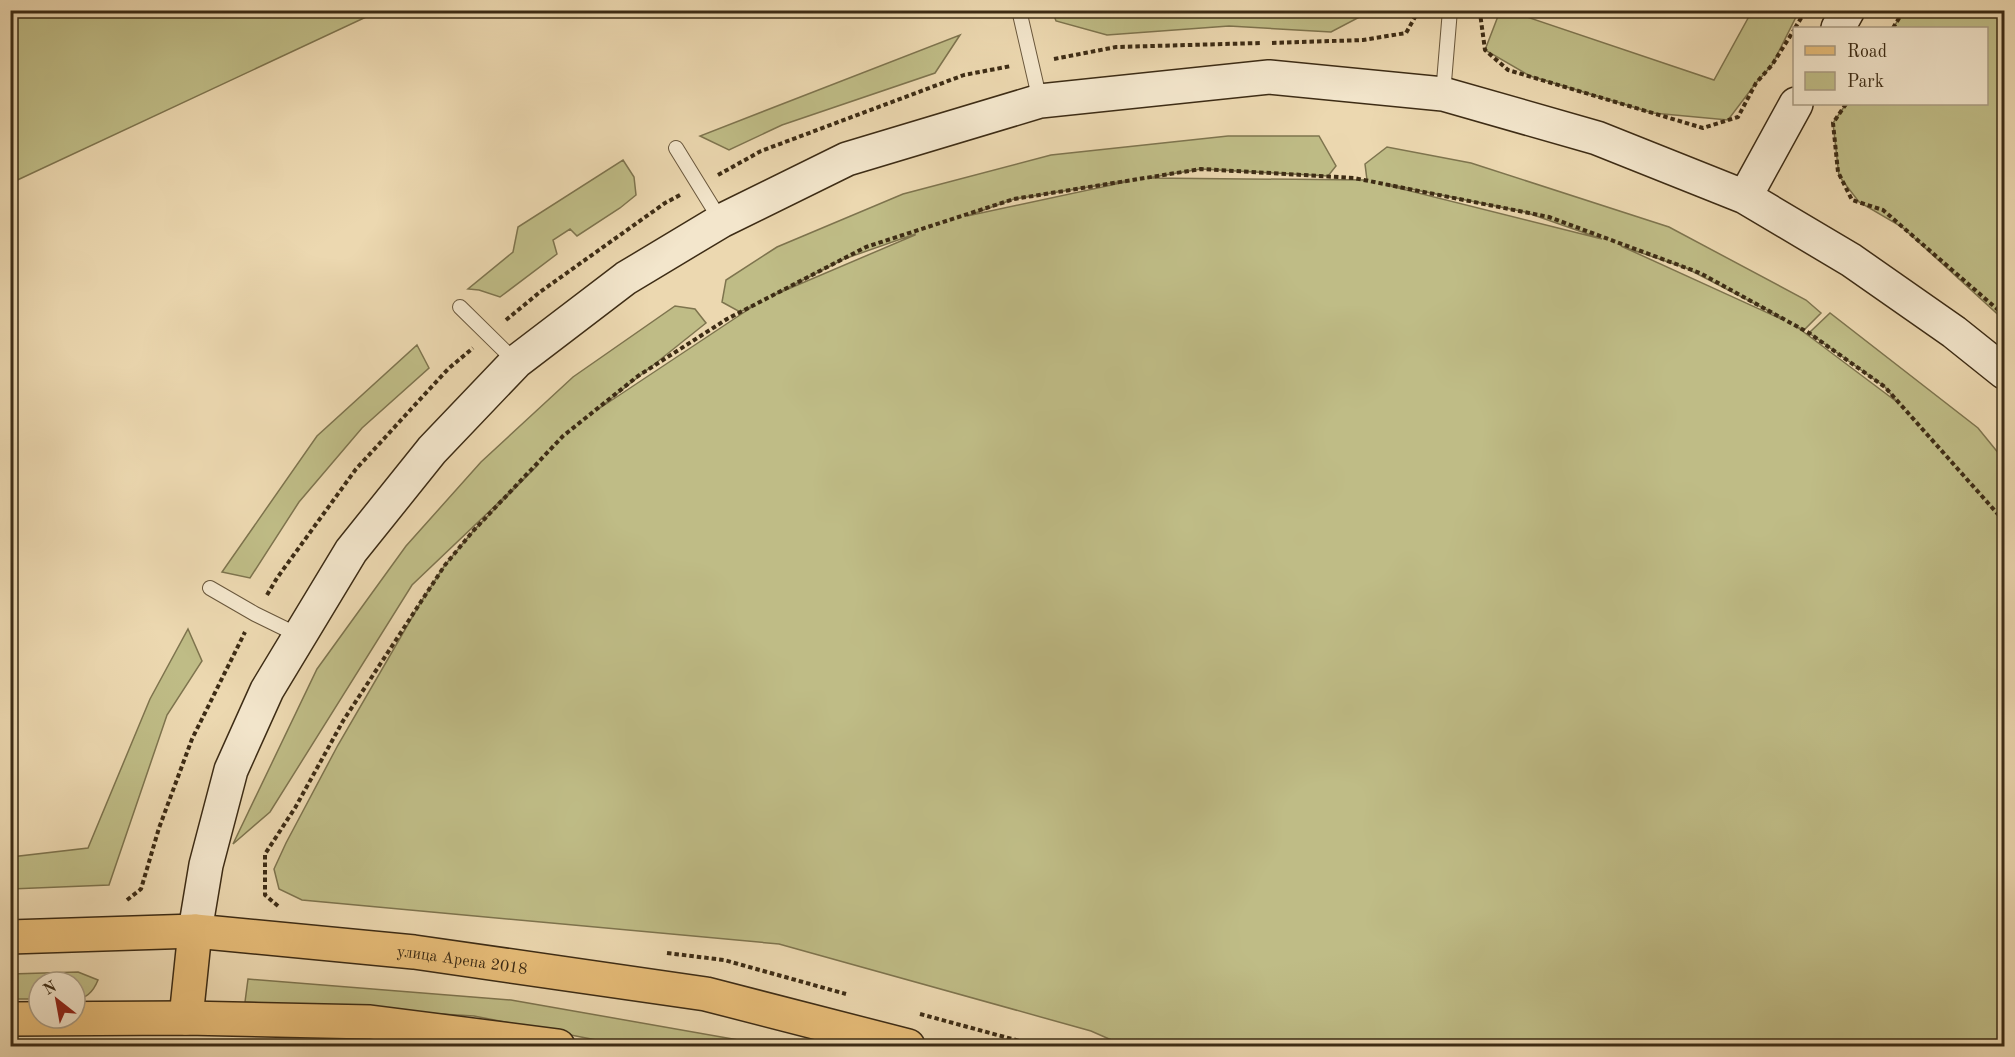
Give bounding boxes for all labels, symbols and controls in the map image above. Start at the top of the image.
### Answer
legend [1793,27,1988,105]
text: Road [1847,43,1887,61]
text: Park [1847,73,1884,91]
street label: улица Арена 2018 [396,944,528,978]
north arrow [27,970,87,1030]
text: N [41,978,60,999]

